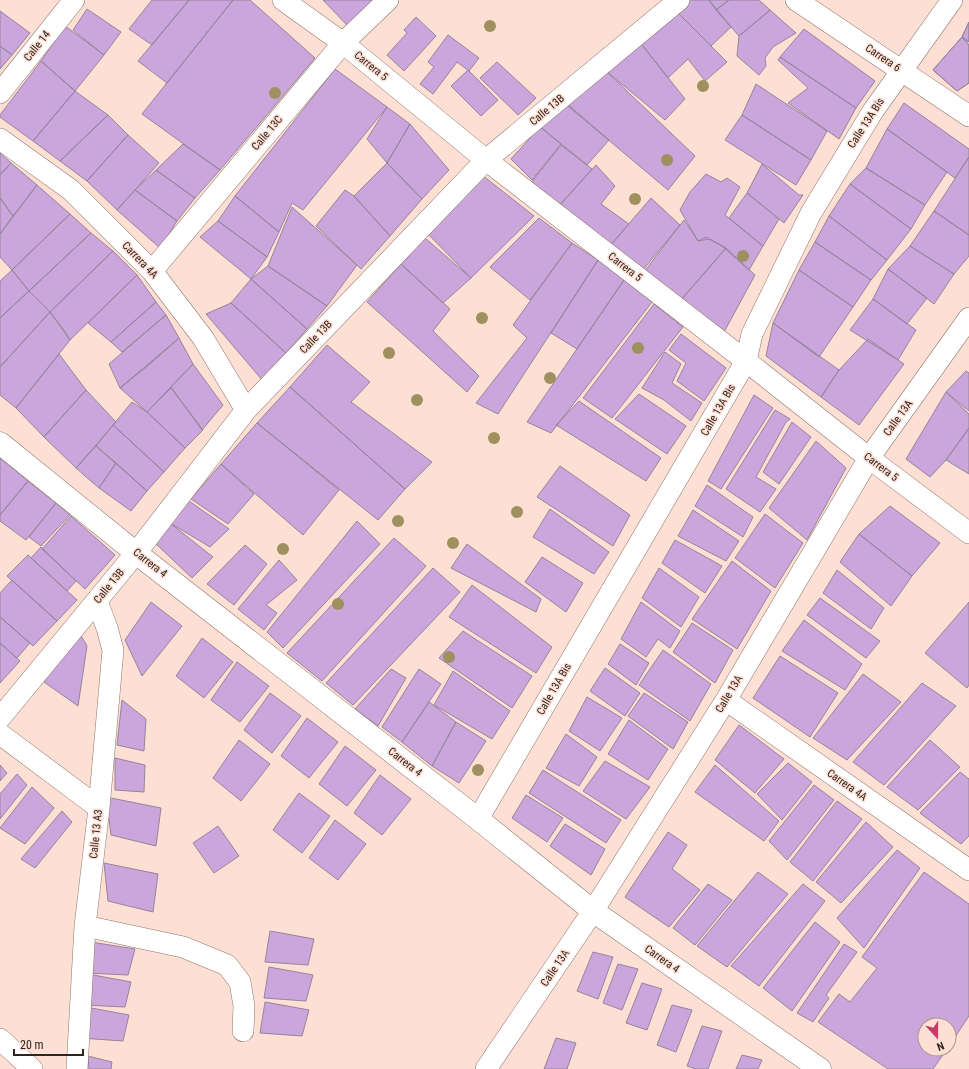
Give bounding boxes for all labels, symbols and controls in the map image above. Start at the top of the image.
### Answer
street label: Calle 14 [21,28,53,64]
street label: Carrera 6 [863,42,903,74]
street label: Carrera 5 [352,48,390,84]
street label: Calle 13B [527,92,567,128]
street label: Calle 13A Bis [845,95,887,151]
street label: Calle 13C [249,113,285,153]
street label: Carrera 4A [119,239,161,282]
street label: Carrera 5 [605,250,645,284]
street label: Calle 13B [297,318,335,356]
street label: Calle 13A Bis [698,382,738,438]
street label: Calle 13A [881,397,916,439]
street label: Carrera 5 [861,450,901,484]
street label: Carrera 4 [130,546,170,581]
street label: Calle 13B [91,566,127,606]
street label: Calle 13A Bis [534,661,574,717]
street label: Calle 13A [713,672,746,715]
street label: Carrera 4 [385,745,425,780]
street label: Carrera 4A [824,766,870,804]
street label: Calle 13 A3 [87,809,105,859]
street label: Carrera 4 [642,942,682,976]
street label: Calle 13A [538,947,572,989]
north arrow [917,1017,957,1057]
scale bar [14,1031,83,1057]
text: 20 m [20,1038,44,1052]
text: N [935,1039,946,1053]

